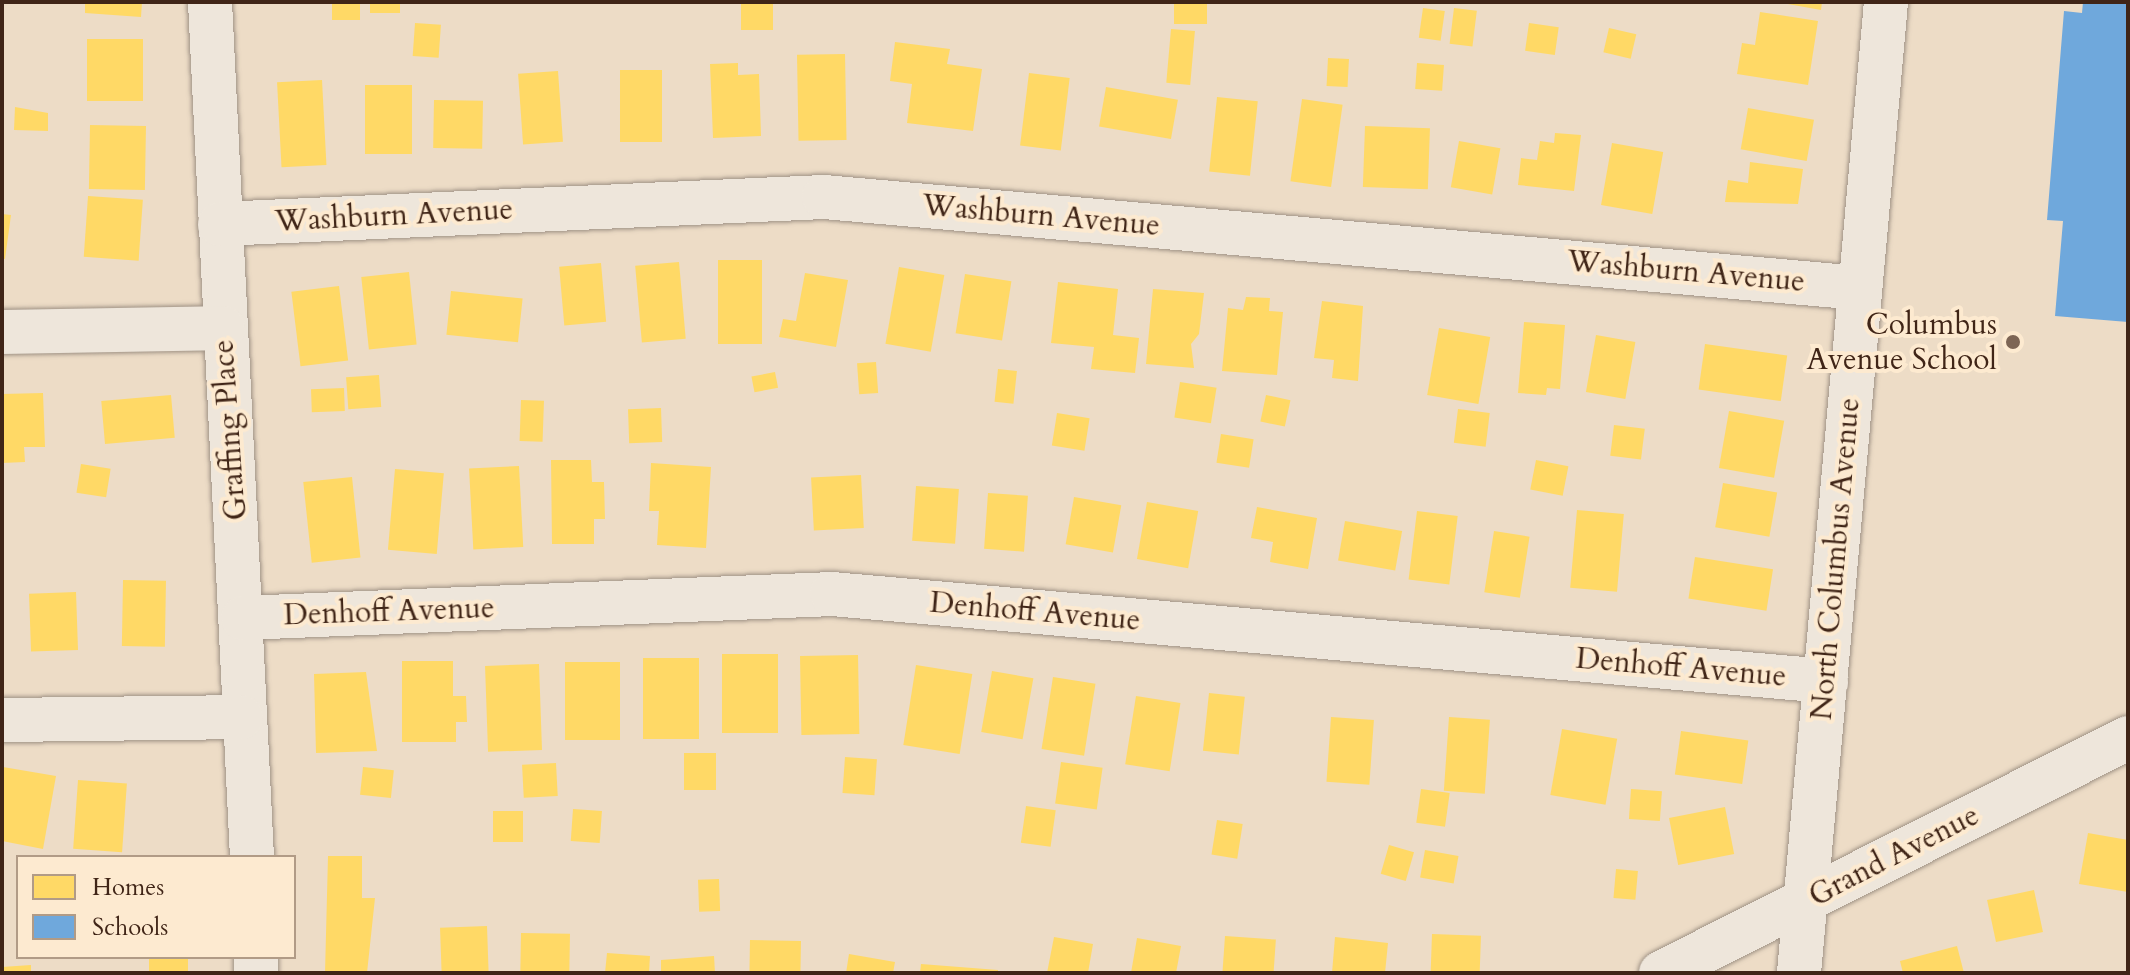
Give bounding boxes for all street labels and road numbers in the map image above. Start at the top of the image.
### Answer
street label: Washburn Avenue [921,188,1161,244]
street label: Washburn Avenue [274,192,514,240]
street label: Washburn Avenue [1566,244,1806,300]
street label: Graffing Place [206,338,254,522]
street label: North Columbus Avenue [1804,396,1868,722]
street label: Denhoff Avenue [928,585,1142,639]
street label: Denhoff Avenue [283,590,495,634]
street label: Denhoff Avenue [1574,641,1788,695]
street label: Grand Avenue [1803,798,1985,914]

